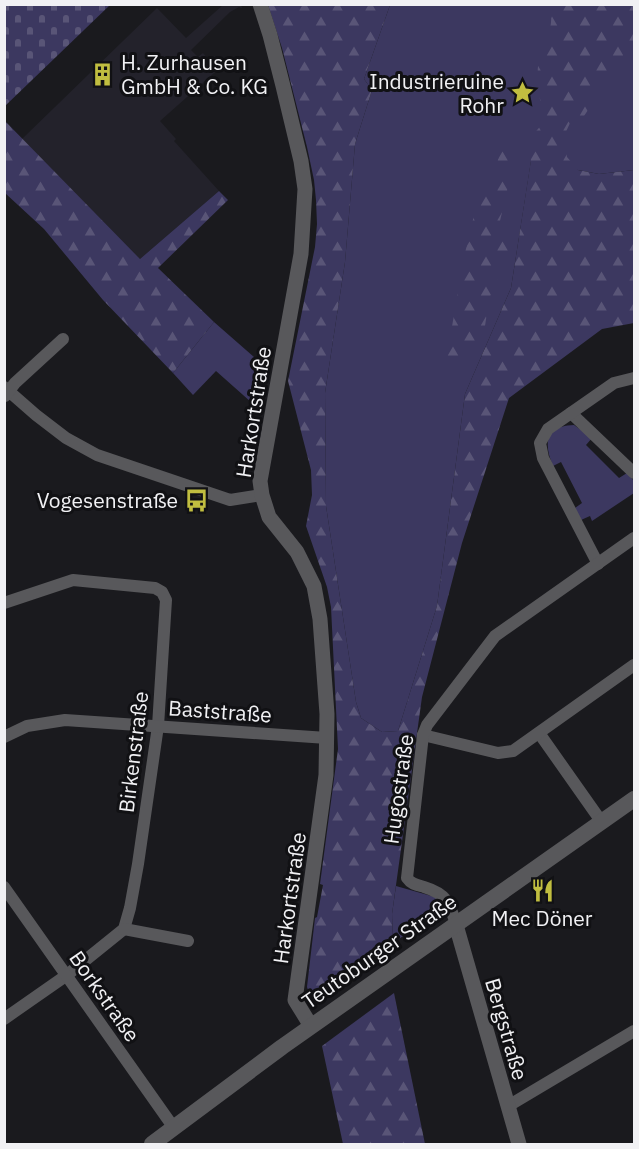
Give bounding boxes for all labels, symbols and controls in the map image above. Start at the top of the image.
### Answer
place label: H. Zurhausen GmbH & Co. KG [121,48,268,100]
building icon: H. Zurhausen GmbH & Co. KG [90,61,116,87]
place label: Industrieruine Rohr [369,67,504,119]
place icon: Industrieruine Rohr [509,80,535,106]
street label: Harkortstraße [229,344,277,480]
place label: Vogesenstraße [37,486,178,514]
bus stop icon: Vogesenstraße [183,487,209,513]
street label: Birkenstraße [112,690,154,814]
street label: Baststraße [167,693,273,729]
street label: Hugostraße [376,732,420,846]
street label: Harkortstraße [266,830,312,966]
restaurant icon: Mec Döner [529,877,555,903]
street label: Teutoburger Straße [296,887,462,1015]
place label: Mec Döner [491,904,593,932]
street label: Borkstraße [63,945,147,1047]
street label: Bergstraße [479,975,535,1083]

